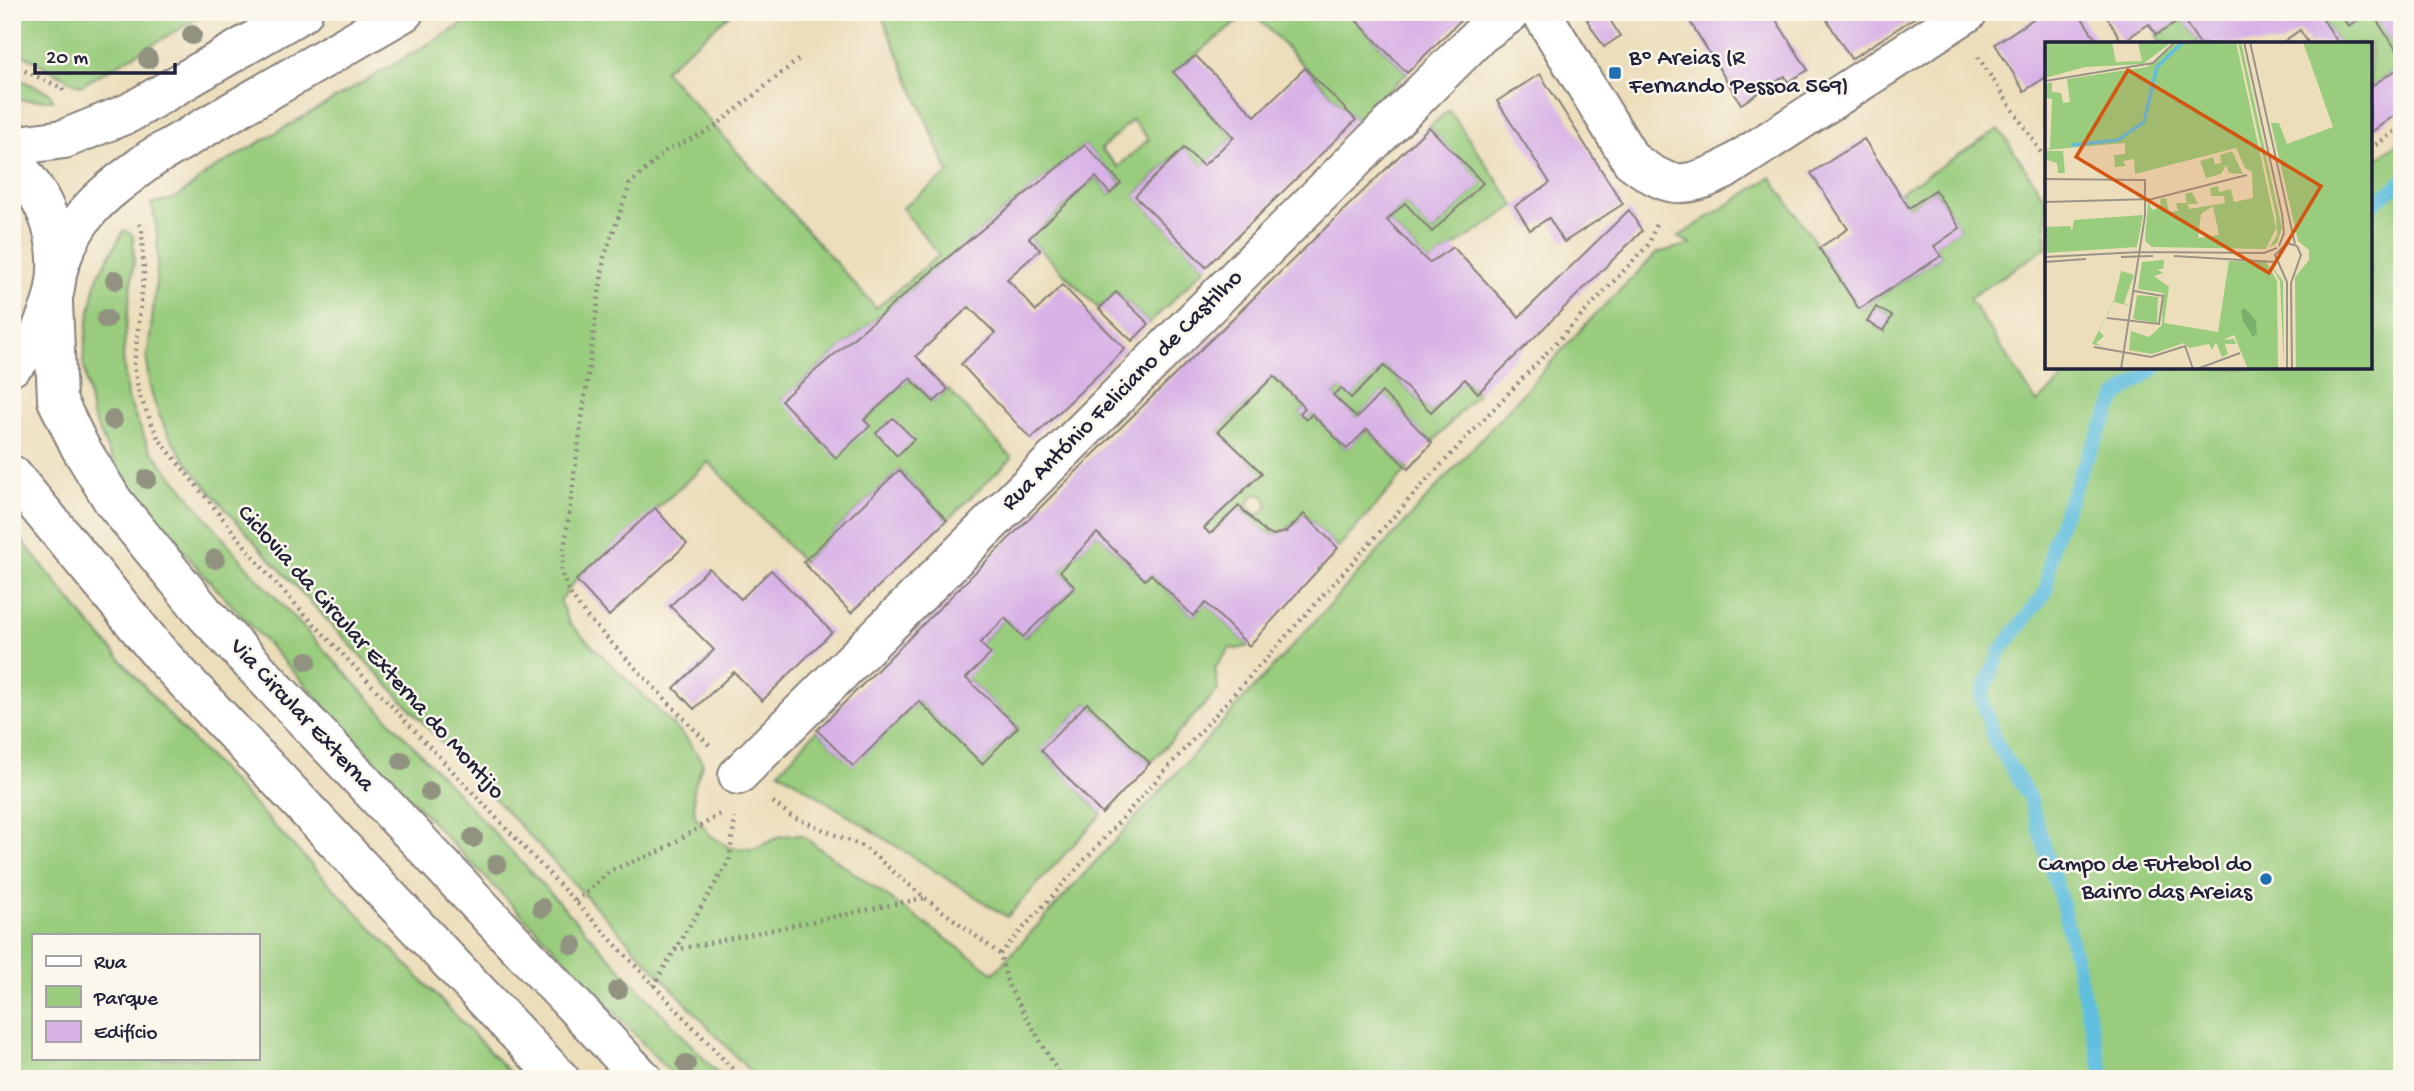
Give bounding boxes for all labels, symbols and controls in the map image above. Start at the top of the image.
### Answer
scale bar [35,32,175,76]
inset map [2045,42,2372,369]
place label: Bº Areias (R Fernando Pessoa 569) [1628,45,1849,102]
text: 20 m [46,47,88,72]
marker: Bº Areias (R Fernando Pessoa 569) [1607,65,1623,81]
street label: Rua António Feliciano de Castilho [996,264,1250,518]
street label: Ciclovia da Circular Externa do Montijo [230,500,510,806]
street label: Via Circular Externa [222,632,380,799]
place label: Campo de Futebol do Bairro das Areias [2038,851,2253,908]
marker: Campo de Futebol do Bairro das Areias [2258,871,2274,887]
legend [32,934,259,1060]
text: Rua [94,952,128,977]
text: Parque [93,988,159,1013]
text: Edifício [94,1022,158,1047]

